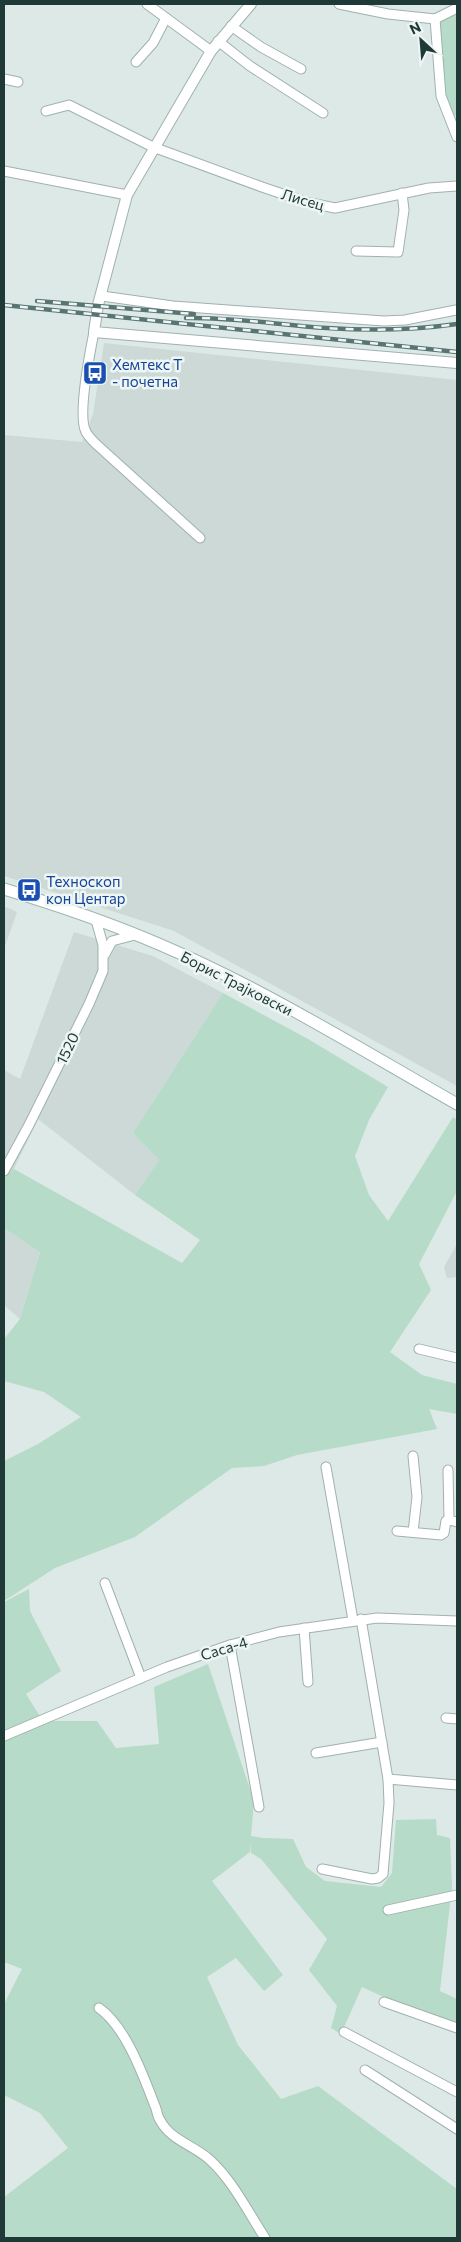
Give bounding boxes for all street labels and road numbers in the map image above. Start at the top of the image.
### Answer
street label: Лисец [279,184,327,214]
street label: Борис Трајковски [178,947,296,1019]
street label: 1520 [52,1029,82,1067]
street label: Саса-4 [198,1632,250,1664]

